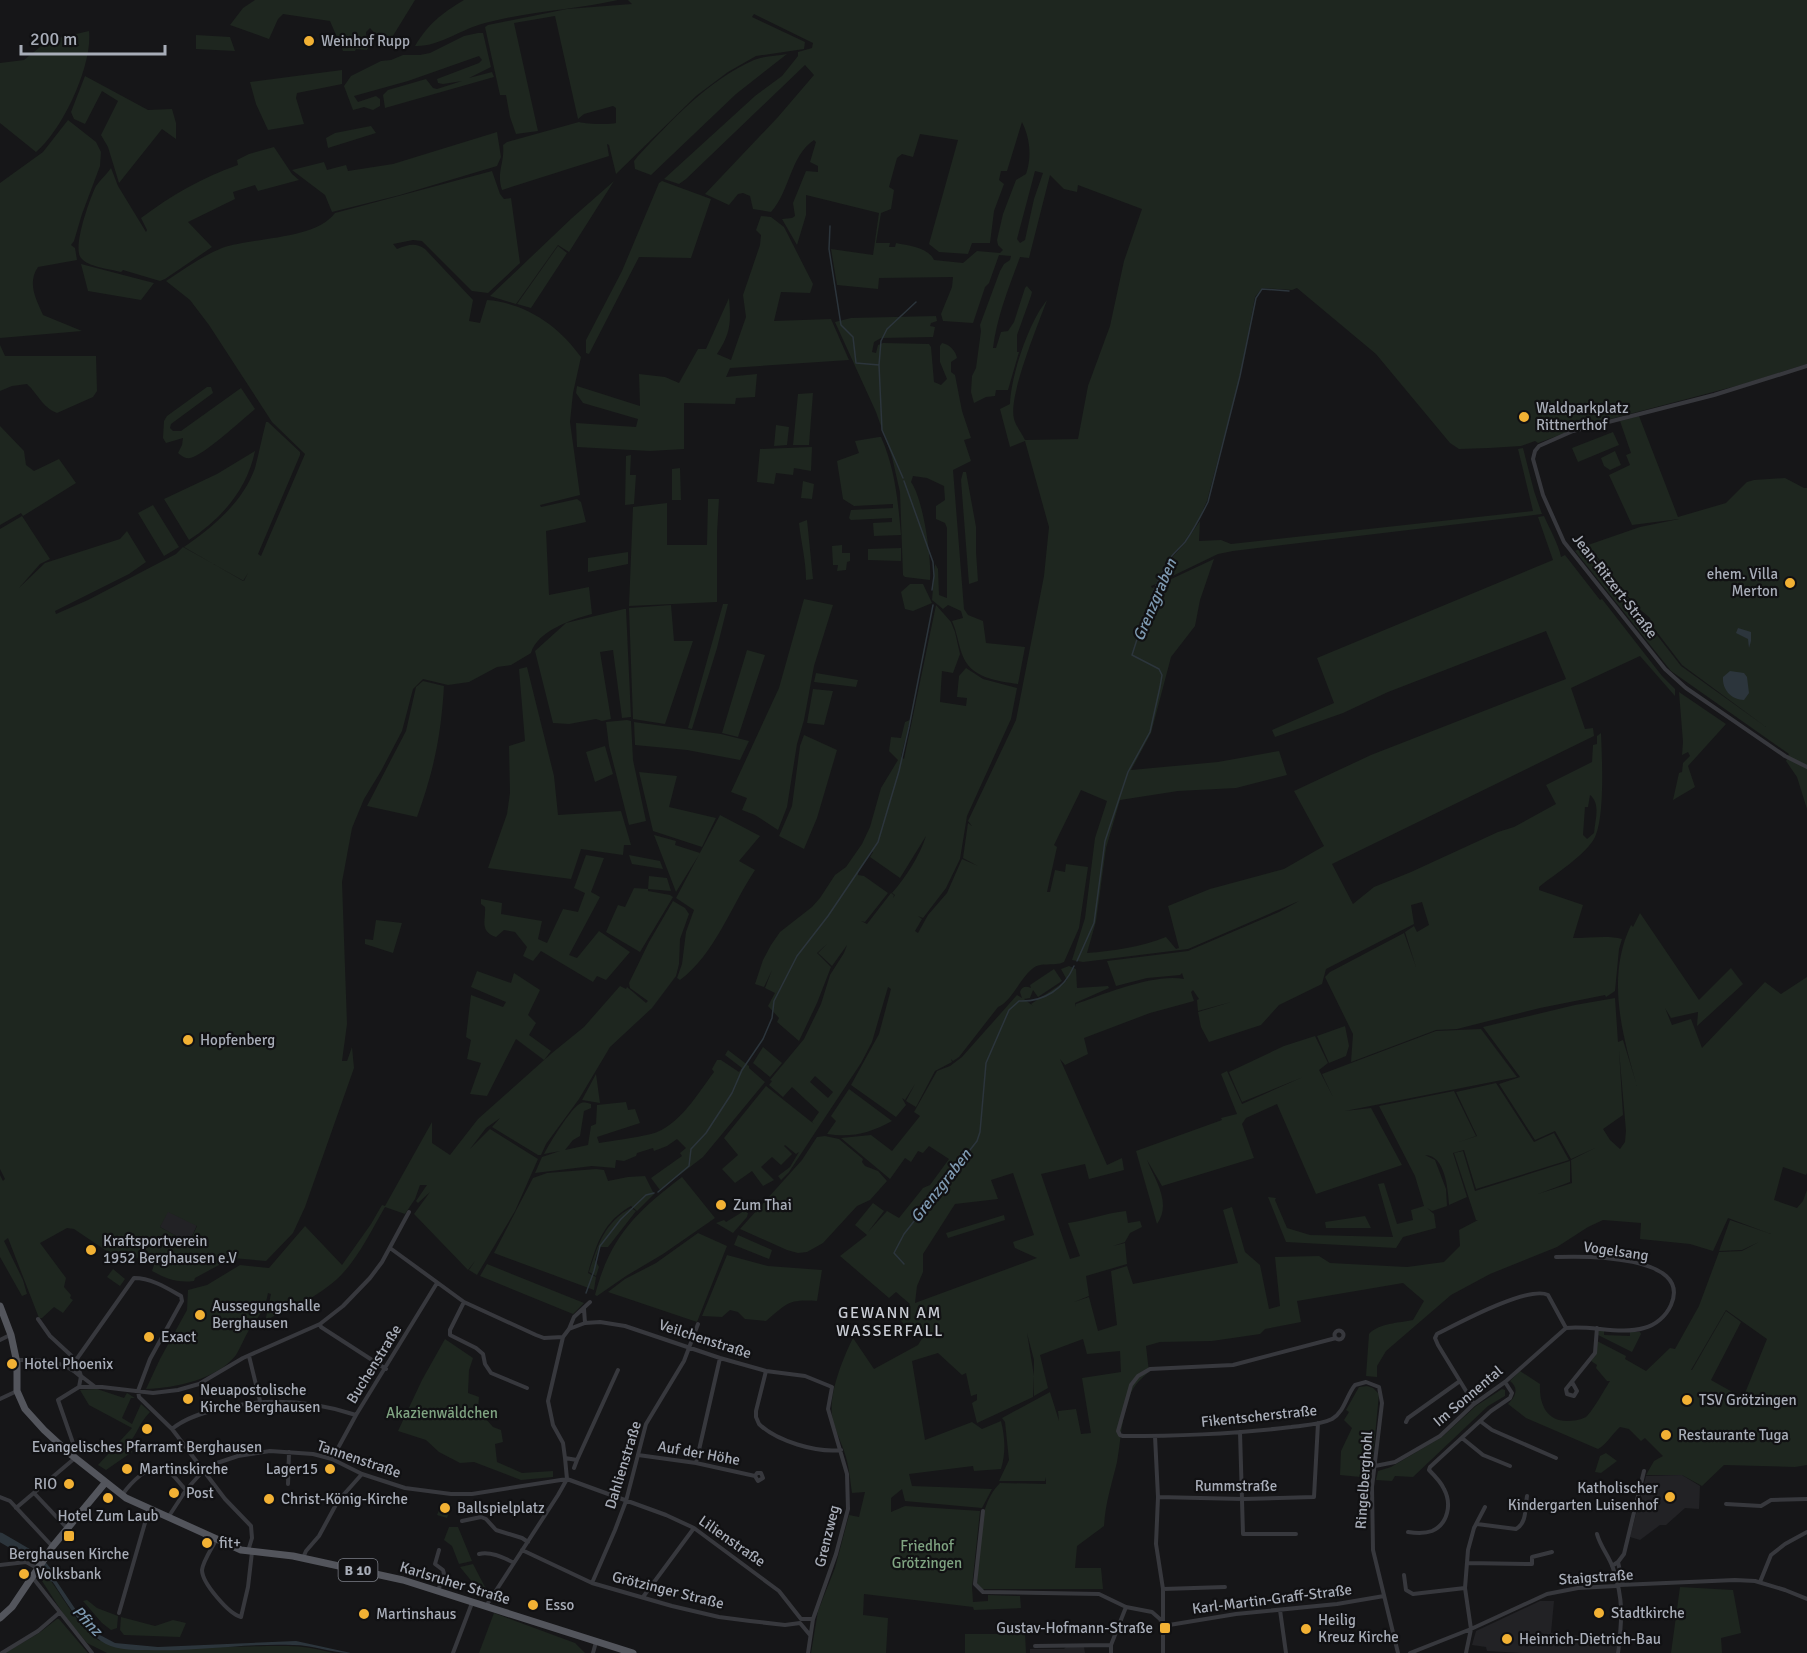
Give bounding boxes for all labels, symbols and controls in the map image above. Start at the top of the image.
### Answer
scale bar [21,18,165,56]
text: 200 m [30,28,77,50]
place label: Weinhof Rupp [321,32,410,50]
marker: Weinhof Rupp [302,34,316,48]
place label: Waldparkplatz Rittnerthof [1536,399,1629,434]
marker: Waldparkplatz Rittnerthof [1517,410,1531,424]
street label: Jean-Ritzert-Straße [1569,530,1661,642]
water label: Grenzgraben [1129,555,1182,644]
place label: ehem. Villa Merton [1707,565,1778,600]
marker: ehem. Villa Merton [1783,576,1797,590]
place label: Hopfenberg [200,1031,275,1049]
marker: Hopfenberg [181,1033,195,1047]
water label: Grenzgraben [906,1144,976,1227]
place label: Zum Thai [733,1196,792,1214]
marker: Zum Thai [714,1198,728,1212]
place label: Kraftsportverein 1952 Berghausen e.V [103,1232,237,1267]
street label: Vogelsang [1582,1238,1650,1264]
marker: Kraftsportverein 1952 Berghausen e.V [84,1243,98,1257]
place label: Aussegungshalle Berghausen [212,1297,320,1332]
district label: GEWANN AM WASSERFALL [836,1303,944,1341]
marker: Aussegungshalle Berghausen [193,1308,207,1322]
street label: Veilchenstraße [656,1316,754,1362]
street label: Buchenstraße [343,1321,405,1407]
place label: Exact [161,1328,196,1346]
marker: Exact [142,1330,156,1344]
place label: Hotel Phoenix [24,1355,113,1373]
marker: Hotel Phoenix [5,1357,19,1371]
street label: Im Sonnental [1430,1362,1506,1430]
place label: Neuapostolische Kirche Berghausen [200,1381,320,1416]
place label: TSV Grötzingen [1699,1391,1797,1409]
marker: Neuapostolische Kirche Berghausen [181,1392,195,1406]
marker: TSV Grötzingen [1680,1393,1694,1407]
street label: Fikentscherstraße [1200,1401,1318,1431]
park label: Akazienwäldchen [386,1404,498,1422]
street label: Dahlienstraße [601,1419,645,1511]
marker: Evangelisches Pfarramt Berghausen [140,1422,154,1436]
place label: Restaurante Tuga [1678,1426,1789,1444]
marker: Restaurante Tuga [1659,1428,1673,1442]
street label: Ringelberghohl [1352,1430,1376,1530]
street label: Tannenstraße [315,1436,403,1482]
street label: Auf der Höhe [656,1437,742,1469]
place label: Evangelisches Pfarramt Berghausen [32,1438,262,1456]
place label: Martinskirche [139,1460,228,1478]
place label: Lager15 [266,1460,318,1478]
marker: Martinskirche [120,1462,134,1476]
marker: Lager15 [323,1462,337,1476]
place label: RIO [34,1475,57,1493]
marker: RIO [62,1477,76,1491]
street label: Rummstraße [1195,1477,1277,1495]
place label: Katholischer Kindergarten Luisenhof [1508,1479,1659,1514]
place label: Post [186,1484,214,1502]
marker: Post [167,1486,181,1500]
place label: Christ-König-Kirche [281,1490,408,1508]
marker: Katholischer Kindergarten Luisenhof [1663,1490,1677,1504]
marker: Hotel Zum Laub [101,1491,115,1505]
marker: Christ-König-Kirche [262,1492,276,1506]
place label: Ballspielplatz [457,1499,545,1517]
marker: Ballspielplatz [438,1501,452,1515]
street label: Grenzweg [811,1503,843,1569]
place label: Hotel Zum Laub [58,1507,159,1525]
street label: Lilienstraße [695,1511,769,1571]
marker: Berghausen Kirche [62,1529,76,1543]
place label: fit+ [219,1534,241,1552]
marker: fit+ [200,1536,214,1550]
park label: Friedhof Grötzingen [892,1537,962,1572]
place label: Berghausen Kirche [9,1545,129,1563]
street label: Karlsruher Straße [397,1558,513,1608]
road number: B 10 [338,1559,378,1581]
place label: Volksbank [36,1565,102,1583]
street label: Staigstraße [1558,1565,1634,1589]
marker: Volksbank [17,1567,31,1581]
street label: Grötzinger Straße [610,1567,726,1613]
street label: Karl-Martin-Graff-Straße [1191,1580,1353,1618]
place label: Esso [545,1596,575,1614]
marker: Esso [526,1598,540,1612]
water label: Pfinz [68,1602,107,1642]
place label: Stadtkirche [1611,1604,1685,1622]
place label: Martinshaus [376,1605,457,1623]
marker: Stadtkirche [1592,1606,1606,1620]
marker: Martinshaus [357,1607,371,1621]
place label: Heilig Kreuz Kirche [1318,1611,1399,1646]
place label: Gustav-Hofmann-Straße [996,1619,1153,1637]
marker: Gustav-Hofmann-Straße [1158,1621,1172,1635]
marker: Heilig Kreuz Kirche [1299,1622,1313,1636]
place label: Heinrich-Dietrich-Bau [1519,1630,1661,1648]
marker: Heinrich-Dietrich-Bau [1500,1632,1514,1646]

